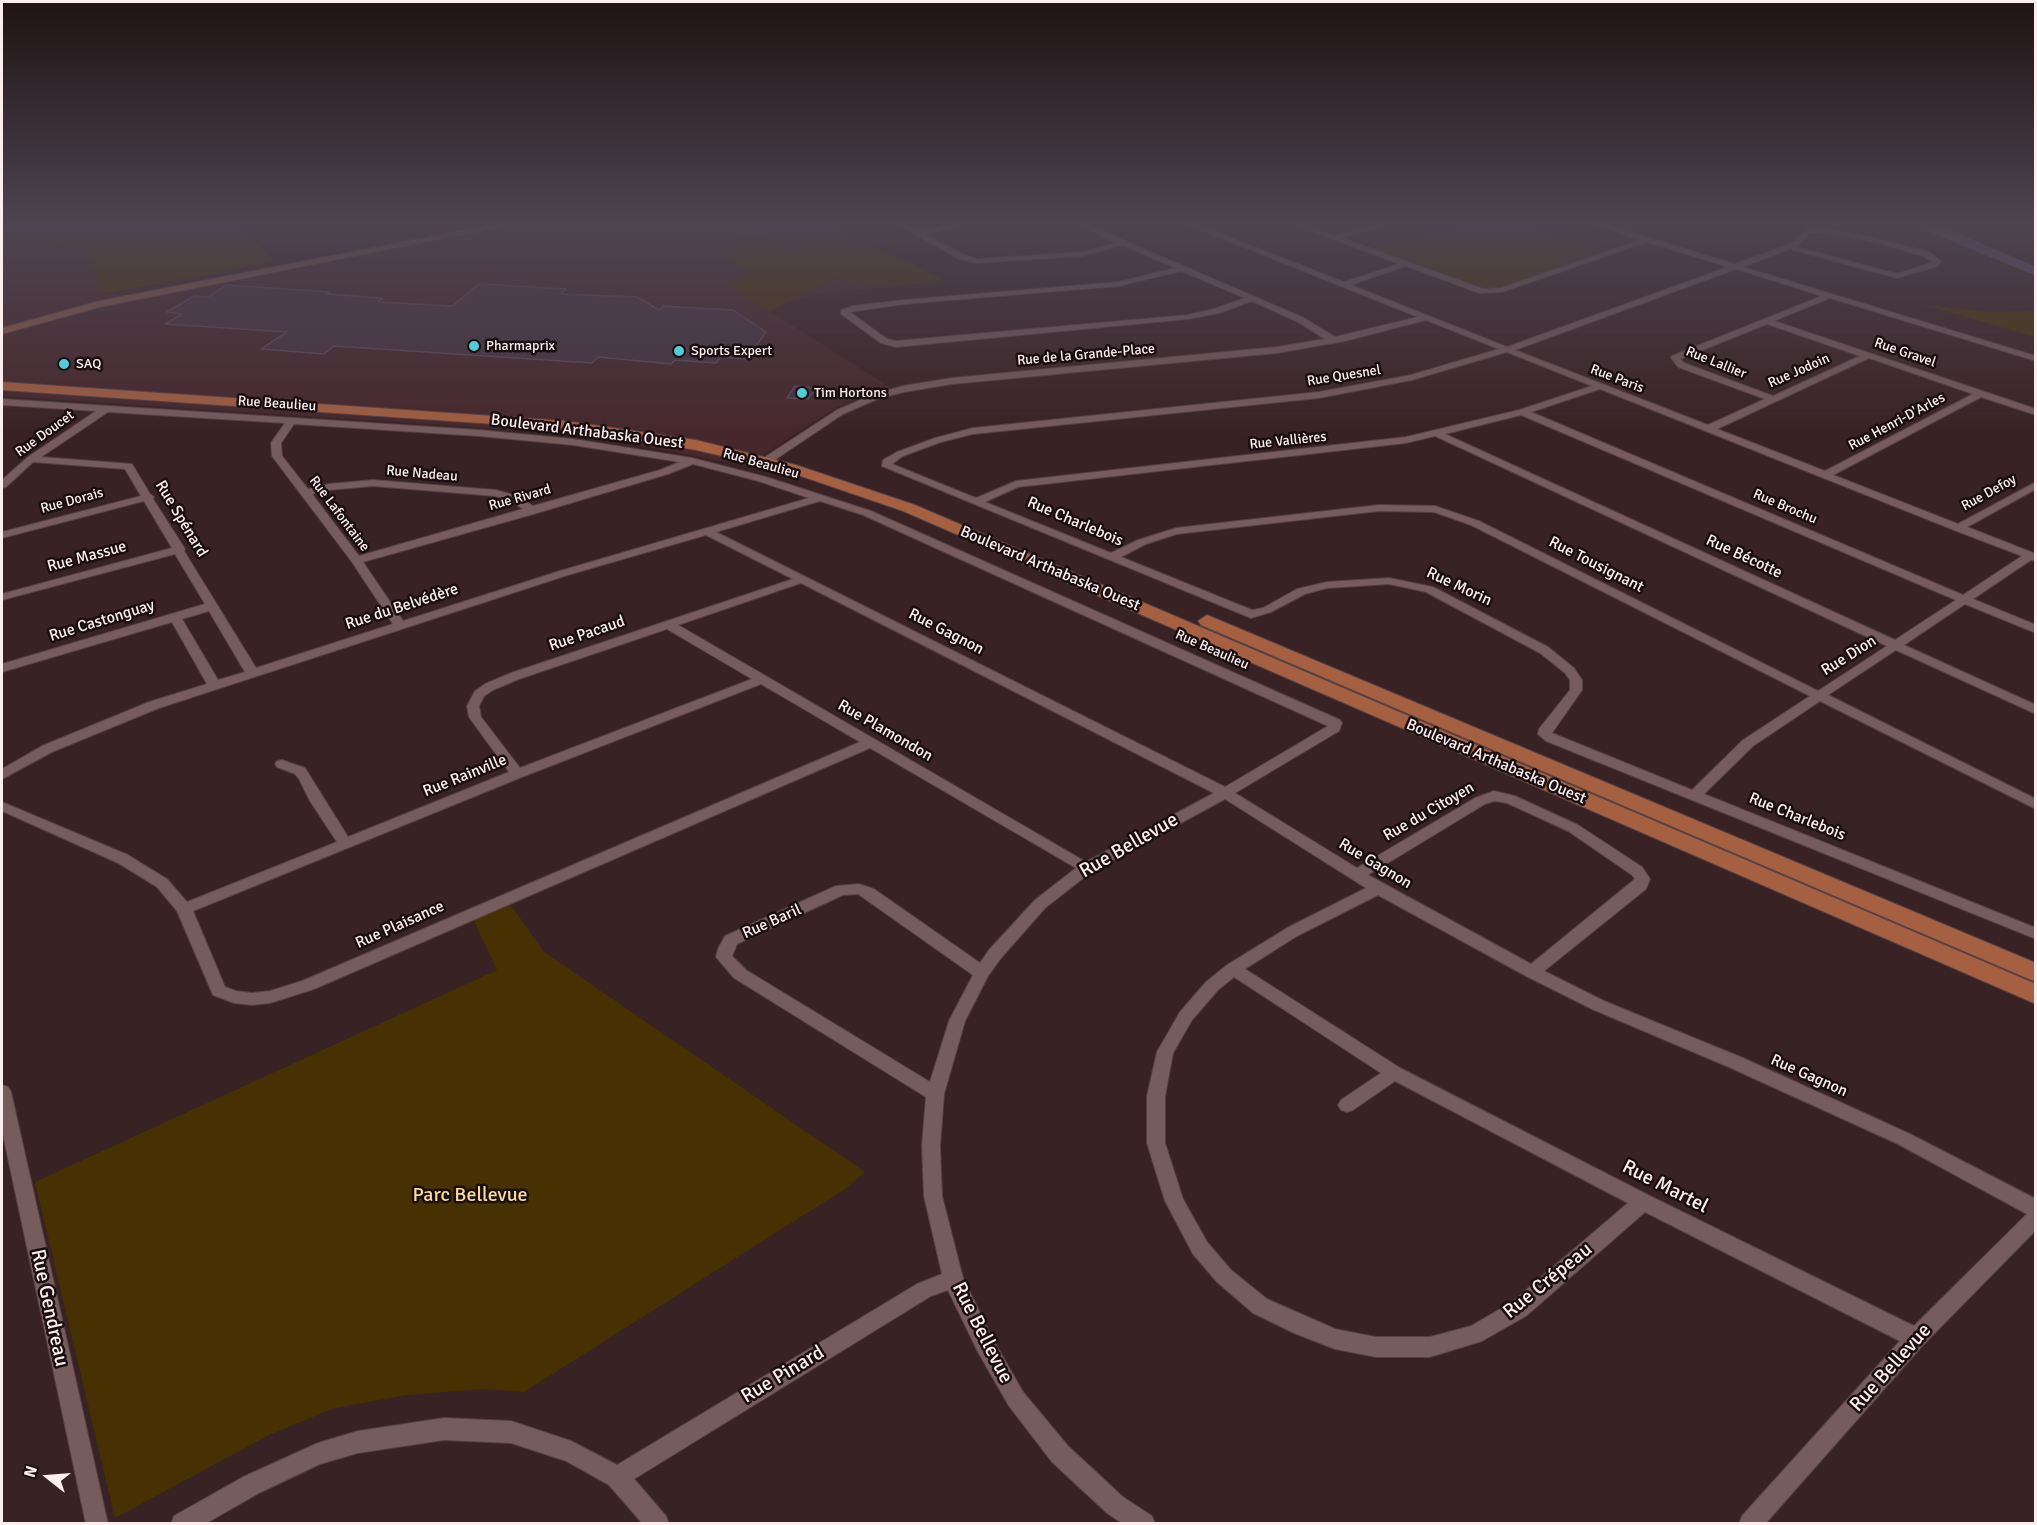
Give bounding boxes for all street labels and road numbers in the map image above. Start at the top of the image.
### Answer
street label: Rue Gravel [1872,335,1938,371]
street label: Rue de la Grande-Place [1016,341,1156,369]
street label: Rue Lallier [1683,343,1749,383]
street label: Rue Jodoin [1766,350,1832,392]
street label: Rue Paris [1588,361,1646,397]
street label: Rue Quesnel [1306,362,1382,390]
street label: Rue Henri-D'Arles [1846,390,1948,454]
street label: Rue Beaulieu [237,393,317,415]
street label: Rue Doucet [12,407,78,461]
street label: Boulevard Arthabaska Ouest [490,411,684,453]
street label: Rue Vallières [1249,429,1327,453]
street label: Rue Beaulieu [721,445,801,483]
street label: Rue Nadeau [386,463,458,485]
street label: Rue Defoy [1959,471,2019,515]
street label: Rue Lafontaine [305,473,373,555]
street label: Rue Spénard [151,477,211,561]
street label: Rue Rivard [487,481,553,515]
street label: Rue Dorais [39,485,105,517]
street label: Rue Brochu [1750,486,1820,528]
street label: Rue Charlebois [1024,493,1126,551]
street label: Boulevard Arthabaska Ouest [957,522,1143,616]
street label: Rue Bécotte [1703,531,1785,583]
street label: Rue Tousignant [1545,533,1647,597]
street label: Rue Massue [45,537,129,577]
street label: Rue Morin [1423,564,1495,610]
street label: Rue du Belvédère [343,580,461,634]
street label: Rue Castonguay [47,596,157,646]
street label: Rue Gagnon [905,605,987,659]
street label: Rue Pacaud [546,612,628,656]
street label: Rue Beaulieu [1173,626,1251,674]
street label: Rue Dion [1818,632,1880,680]
street label: Rue Plamondon [834,696,936,766]
street label: Boulevard Arthabaska Ouest [1403,715,1589,809]
street label: Rue Rainville [420,751,510,801]
street label: Rue du Citoyen [1380,778,1478,846]
street label: Rue Charlebois [1746,789,1848,845]
street label: Rue Bellevue [1075,808,1183,884]
street label: Rue Gagnon [1335,835,1415,893]
street label: Rue Plaisance [353,897,447,953]
street label: Rue Baril [740,901,804,943]
street label: Rue Gagnon [1768,1051,1850,1101]
street label: Rue Martel [1618,1155,1712,1219]
street label: Rue Crépeau [1499,1238,1597,1324]
street label: Rue Gendreau [25,1247,73,1369]
street label: Rue Bellevue [946,1279,1018,1387]
street label: Rue Bellevue [1845,1319,1937,1417]
street label: Rue Pinard [737,1341,829,1409]

